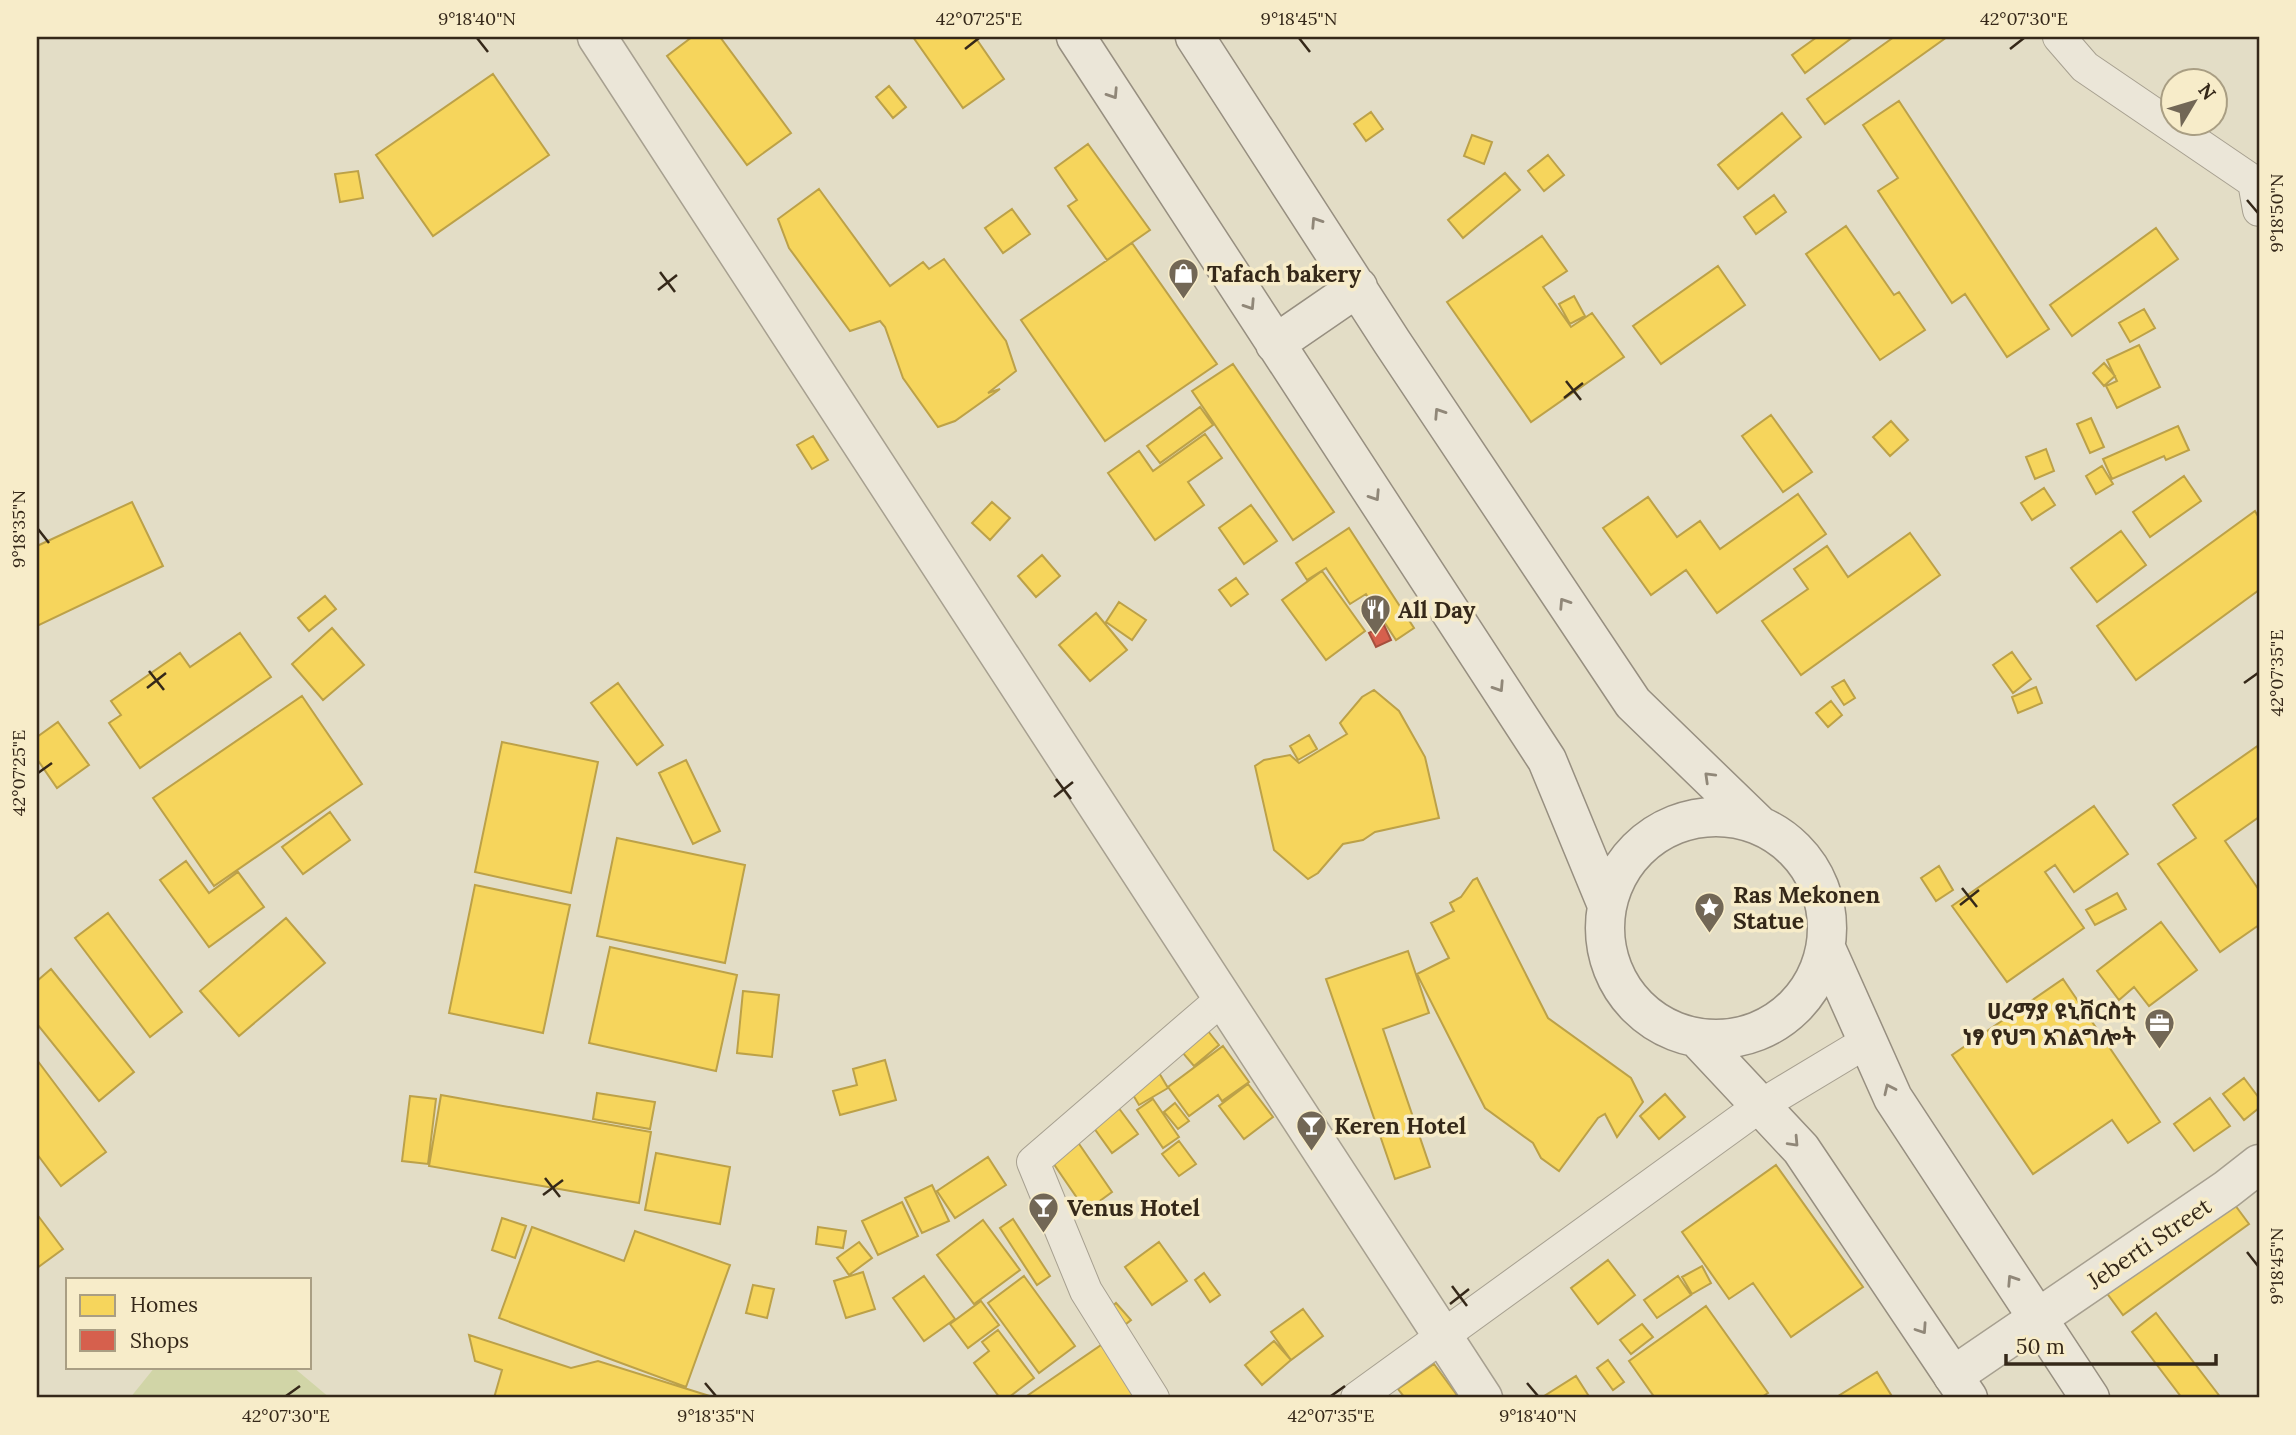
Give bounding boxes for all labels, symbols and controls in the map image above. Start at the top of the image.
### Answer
text: 9°18'40"N [438,7,516,30]
text: 42°07'25"E [936,7,1022,30]
text: 9°18'45"N [1261,7,1337,30]
text: 42°07'30"E [1980,7,2068,30]
north arrow [2160,66,2230,136]
text: N [2193,78,2222,105]
one-way arrow [1105,86,1118,99]
text: 9°18'50"N [2265,173,2288,253]
one-way arrow [1311,216,1324,229]
shop icon: Tafach bakery [1167,256,1201,300]
place label: Tafach bakery [1207,259,1362,288]
one-way arrow [1242,298,1255,311]
one-way arrow [1435,408,1447,421]
one-way arrow [1366,488,1379,501]
text: 9°18'35"N [7,490,30,568]
restaurant icon: All Day [1358,592,1392,636]
place label: All Day [1398,595,1476,624]
one-way arrow [1559,597,1572,610]
text: 42°07'35"E [2265,630,2288,716]
one-way arrow [1490,679,1503,692]
text: 42°07'25"E [7,730,30,816]
one-way arrow [1704,772,1717,785]
place label: Ras Mekonen Statue [1733,880,1880,935]
place icon: Ras Mekonen Statue [1693,890,1727,934]
place label: ሀረማያ ዩኒቨርስቲ ነፃ የህግ አገልግሎት [1962,996,2136,1051]
office icon: ሀረማያ ዩኒቨርስቲ ነፃ የህግ አገልግሎት [2142,1006,2176,1050]
one-way arrow [1883,1084,1897,1096]
bar icon: Keren Hotel [1294,1108,1328,1152]
place label: Keren Hotel [1334,1111,1466,1140]
one-way arrow [1785,1134,1798,1147]
bar icon: Venus Hotel [1027,1190,1061,1234]
street label: Jeberti Street [2081,1191,2217,1296]
place label: Venus Hotel [1067,1193,1200,1222]
text: 9°18'45"N [2265,1228,2288,1304]
one-way arrow [2008,1275,2020,1288]
legend [66,1278,312,1368]
text: Homes [130,1291,198,1318]
one-way arrow [1914,1322,1927,1335]
scale bar [2006,1323,2216,1367]
text: Shops [130,1327,189,1354]
text: 50 m [2016,1333,2065,1360]
text: 42°07'30"E [242,1404,330,1427]
text: 9°18'35"N [677,1404,755,1427]
text: 42°07'35"E [1288,1404,1374,1427]
text: 9°18'40"N [1499,1404,1577,1427]

